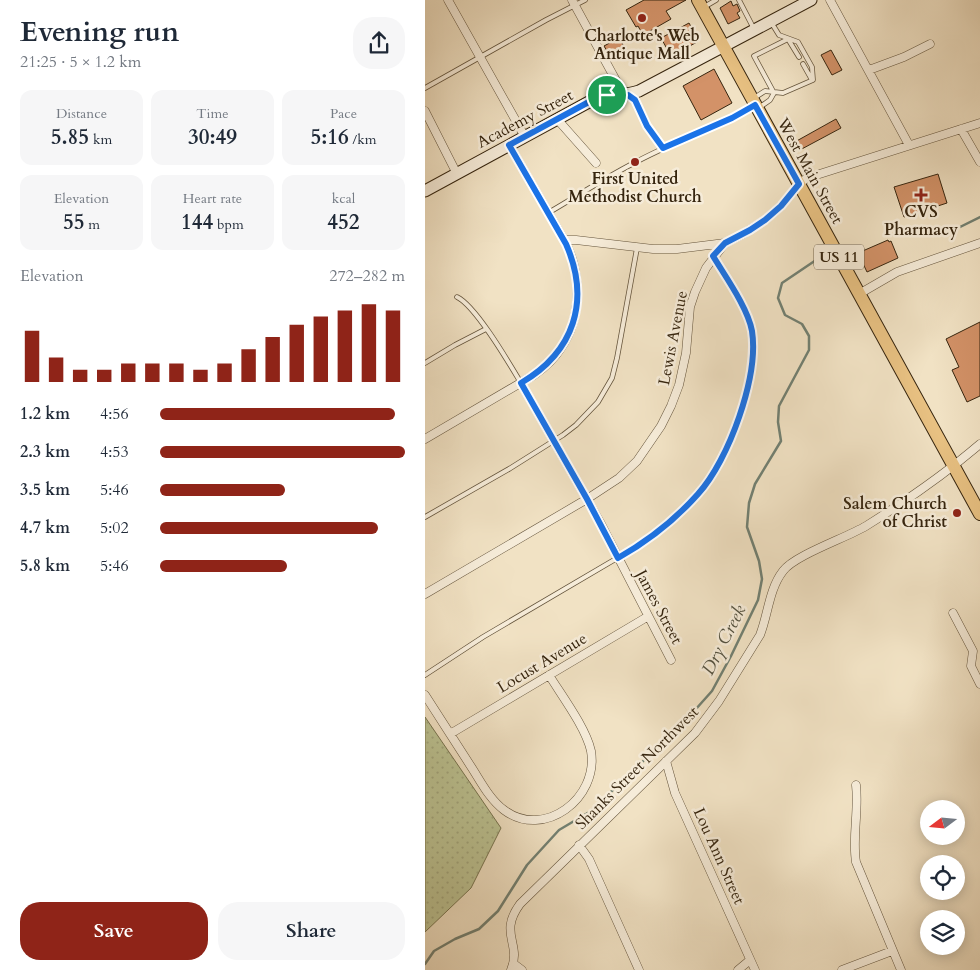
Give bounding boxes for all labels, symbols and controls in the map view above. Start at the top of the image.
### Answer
marker: Charlotte's Web Antique Mall [636,12,648,24]
text: Evening run [20,13,179,51]
button: share [353,17,405,69]
place label: Charlotte's Web Antique Mall [584,25,700,65]
text: 21:25 · 5 × 1.2 km [20,51,141,73]
pin [586,74,628,116]
icon: arrive [593,81,621,109]
street label: Academy Street [473,84,577,154]
text: Distance [56,104,107,123]
text: Time [196,104,229,123]
text: Pace [330,104,357,123]
street label: West Main Street [771,113,848,228]
text: 5.85 [51,123,89,152]
text: 30:49 [188,123,237,152]
text: 5:16 [310,123,349,152]
text: km [89,130,112,149]
text: /km [349,130,377,149]
marker: First United Methodist Church [629,156,641,168]
place label: First United Methodist Church [568,168,702,208]
text: Elevation [54,189,109,208]
text: Heart rate [183,189,242,208]
text: kcal [332,189,355,208]
marker: CVS Pharmacy [915,189,927,201]
place label: CVS Pharmacy [884,201,958,241]
text: 55 [63,208,84,237]
text: 144 [181,208,213,237]
text: 452 [327,208,360,237]
text: m [84,215,100,234]
text: bpm [213,215,244,234]
road number: US 11 [814,244,864,270]
text: Elevation [20,265,84,287]
text: 272–282 m [329,265,405,287]
street label: Lewis Avenue [653,289,693,387]
text: 1.2 km [20,403,70,425]
text: 4:56 [100,403,129,425]
text: 2.3 km [20,441,70,463]
text: 4:53 [100,441,129,463]
text: 3.5 km [20,479,70,501]
text: 5:46 [100,479,129,501]
place label: Salem Church of Christ [843,493,947,533]
marker: Salem Church of Christ [951,507,963,519]
text: 4.7 km [20,517,70,539]
text: 5:02 [100,517,129,539]
text: 5.8 km [20,555,70,577]
text: 5:46 [100,555,129,577]
street label: James Street [629,564,688,648]
water label: Dry Creek [696,601,752,679]
street label: Locust Avenue [493,628,591,698]
street label: Shanks Street Northwest [570,701,704,835]
north arrow [920,800,965,845]
map controls [920,800,965,955]
street label: Lou Ann Street [688,804,750,908]
button: locate [920,855,965,900]
button: Save [20,902,208,960]
button: Share [218,902,405,960]
button: layers [920,910,965,955]

